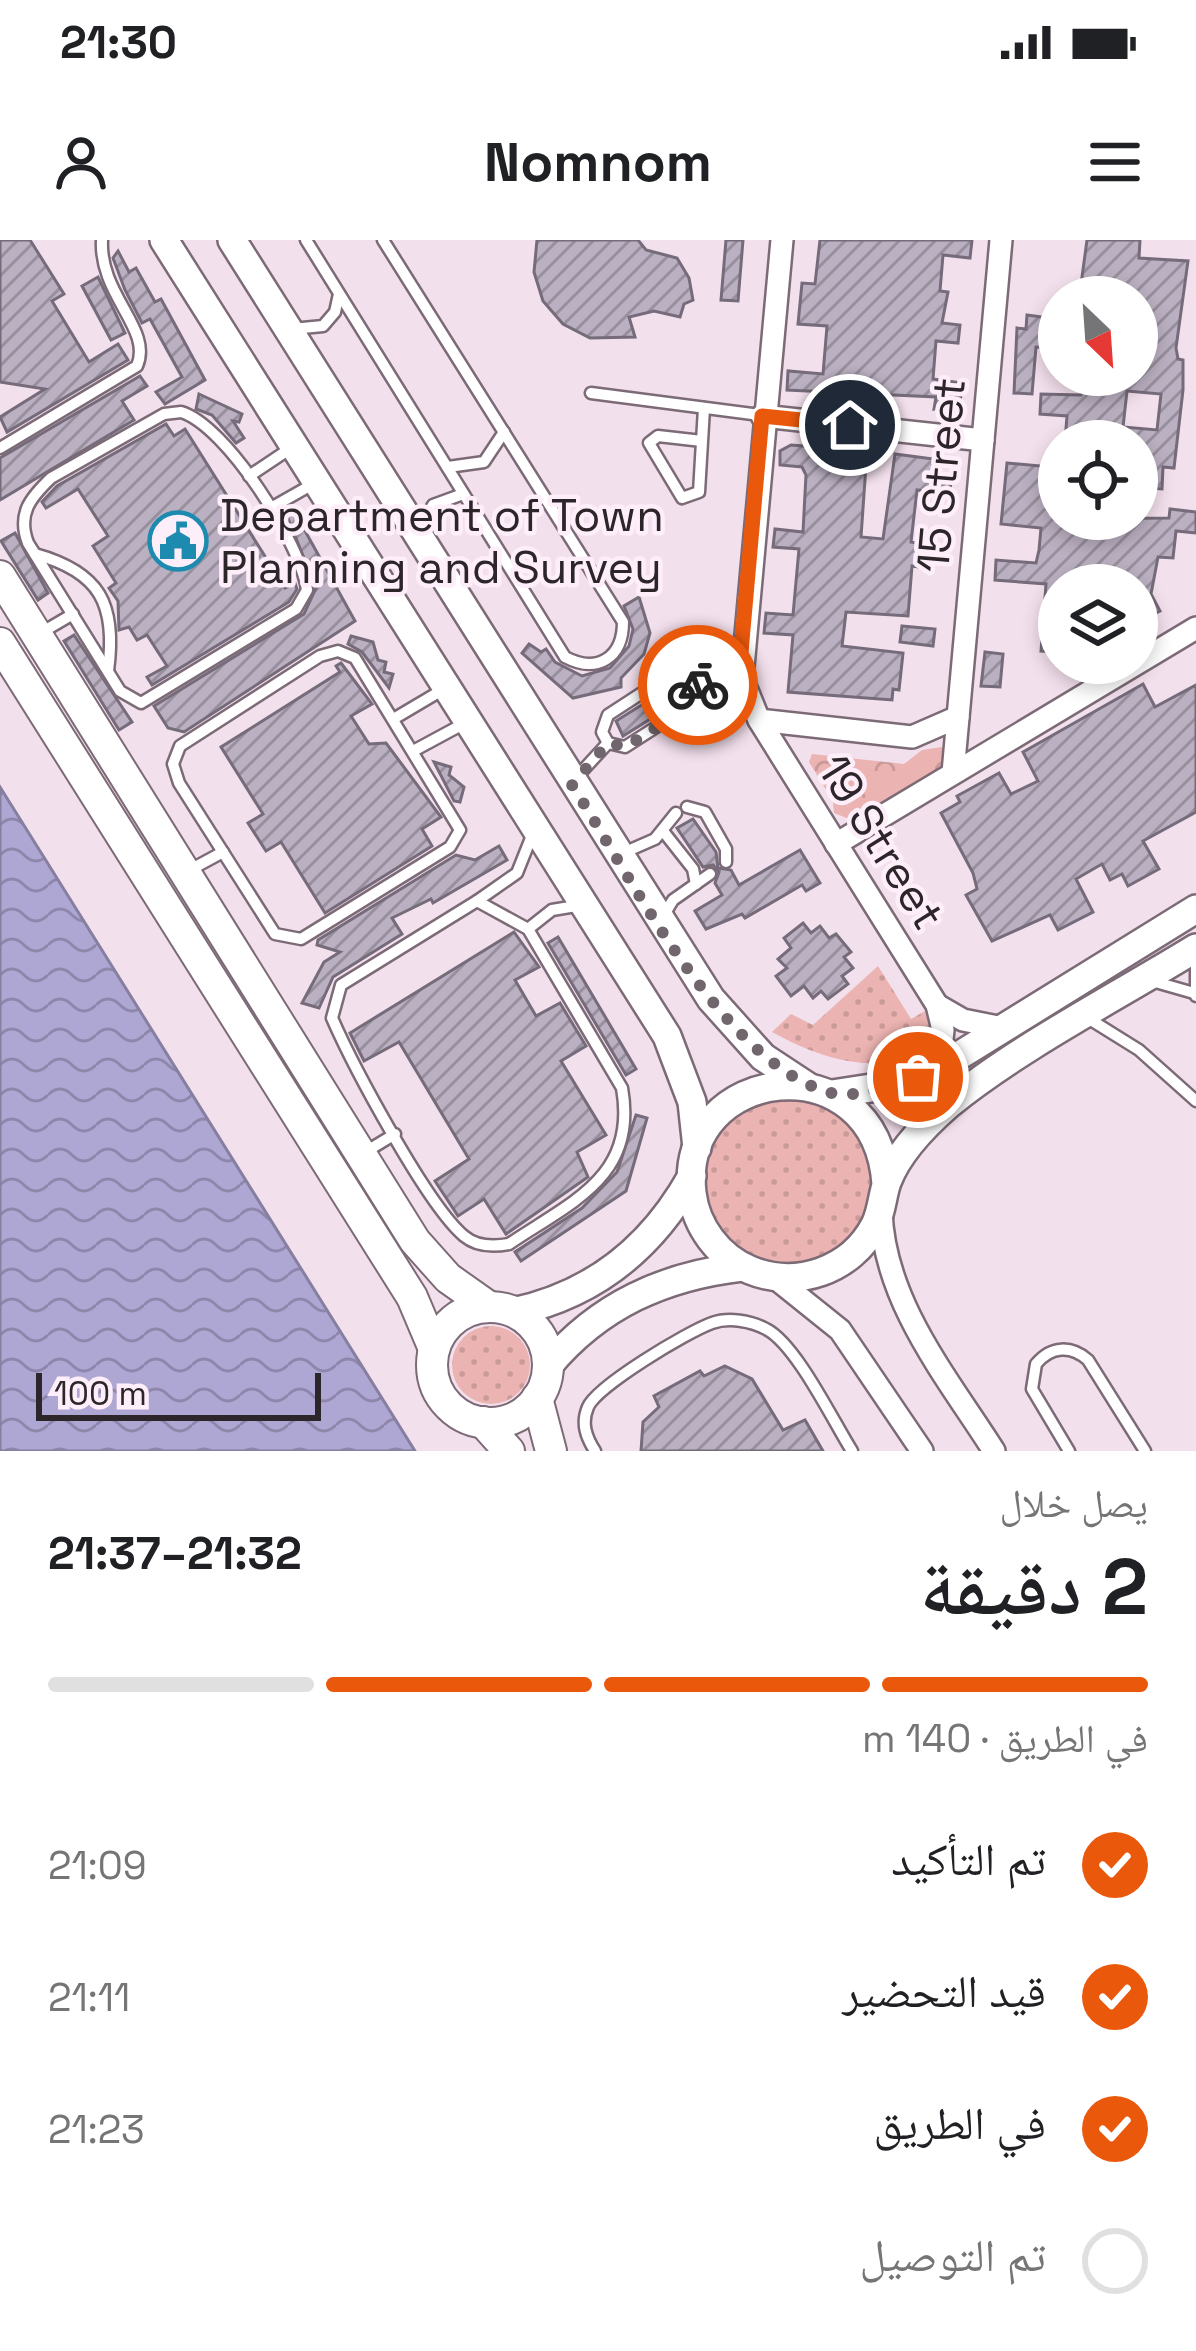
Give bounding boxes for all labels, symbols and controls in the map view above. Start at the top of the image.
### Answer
text: 21:30 [60,14,177,71]
text: Nomnom [484,128,712,197]
icon: person [48,129,114,195]
icon: menu [1082,129,1148,195]
north arrow [1038,276,1158,396]
map controls [1038,276,1158,684]
pin [799,374,901,476]
street label: 15 Street [904,375,978,575]
icon: home [817,392,883,458]
button: locate [1038,420,1158,540]
place label: Department of Town Planning and Survey [220,487,664,596]
public building icon: Department of Town Planning and Survey [147,510,209,572]
button: layers [1038,564,1158,684]
courier [638,625,758,745]
icon: bike [665,652,731,718]
street label: 19 Street [805,744,957,940]
pin [867,1026,969,1128]
icon: bag [885,1044,951,1110]
scale bar [36,1367,321,1420]
text: 100 m [54,1373,147,1415]
text: يصل خلال [999,1479,1148,1528]
text: 21:32–21:37 [48,1525,302,1582]
text: 2 دقيقة [920,1537,1148,1637]
text: في الطريق · 140 m [862,1714,1148,1763]
text: تم التأكيد [891,1831,1046,1888]
icon: check [1082,1832,1148,1898]
text: 21:09 [48,1841,147,1890]
text: قيد التحضير [842,1963,1046,2020]
icon: check [1082,1964,1148,2030]
text: 21:11 [48,1973,130,2022]
text: في الطريق [874,2095,1046,2152]
icon: check [1082,2096,1148,2162]
text: 21:23 [48,2105,145,2154]
text: تم التوصيل [860,2227,1046,2284]

